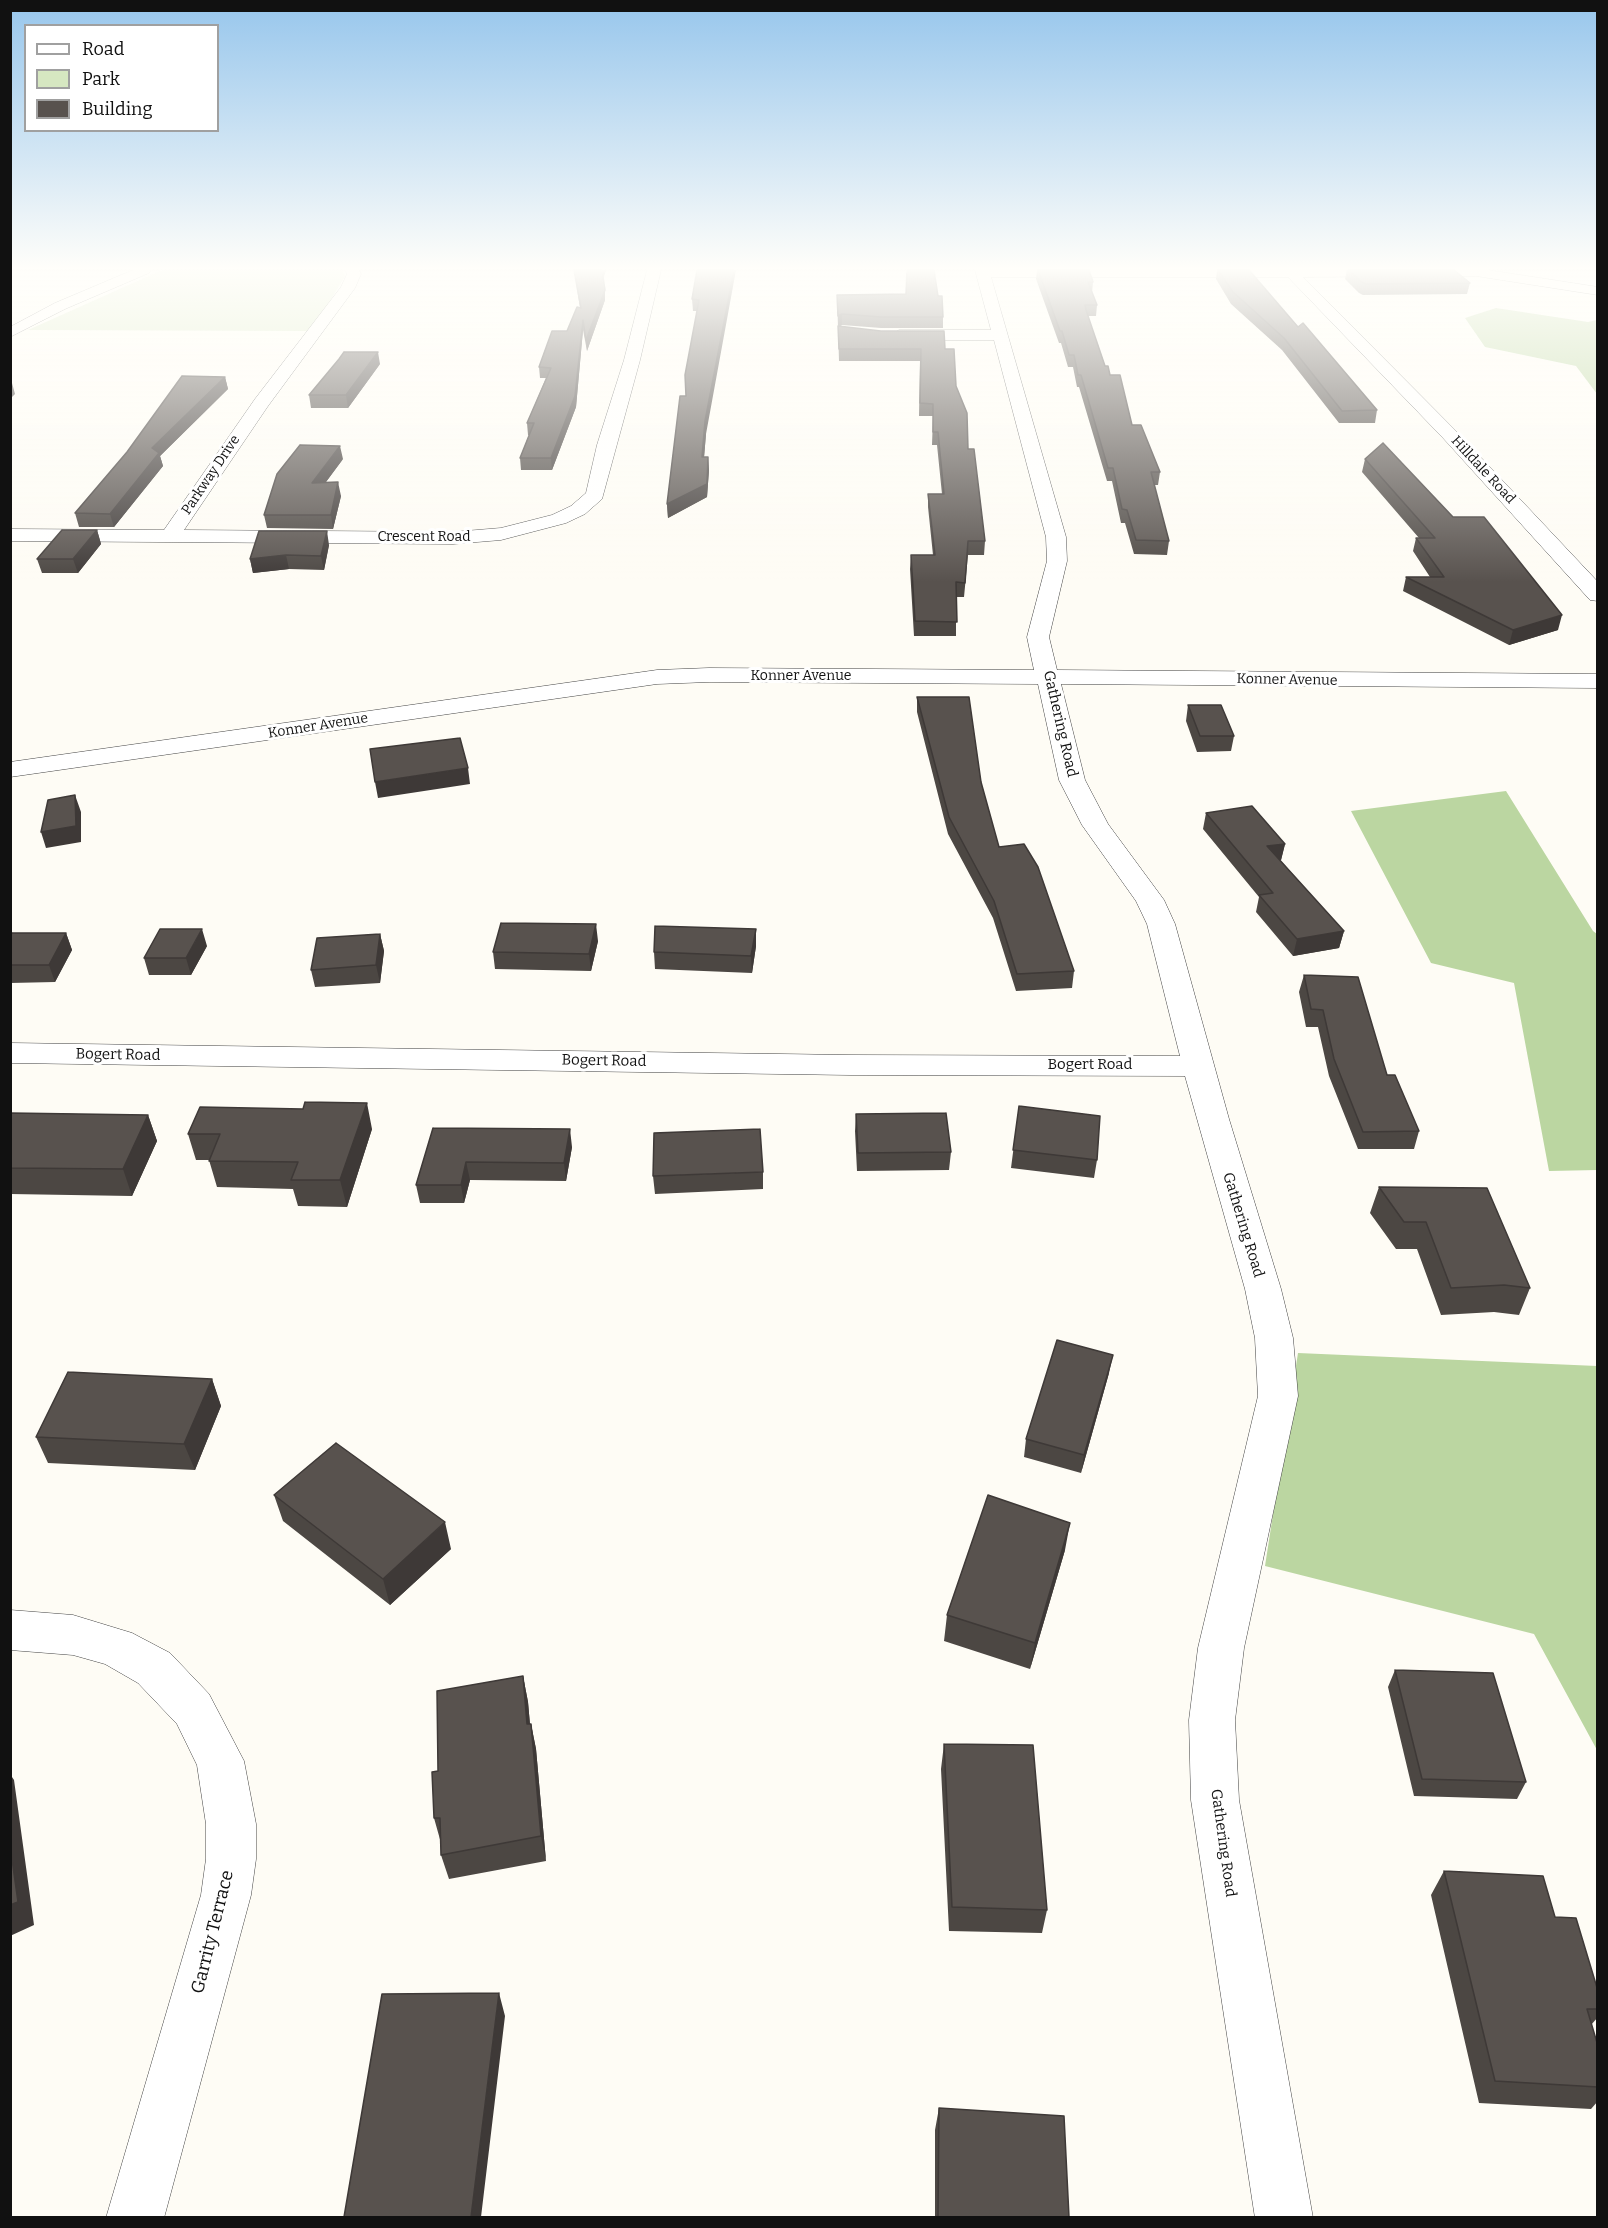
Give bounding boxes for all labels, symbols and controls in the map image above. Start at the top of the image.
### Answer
legend [24,24,219,132]
text: Road [82,38,124,60]
text: Park [82,68,120,90]
text: Building [82,98,153,120]
street label: Parkway Drive [178,432,244,518]
street label: Hilldale Road [1447,433,1519,507]
street label: Crescent Road [377,529,471,545]
street label: Konner Avenue [751,668,851,684]
street label: Gathering Road [1039,669,1081,779]
street label: Konner Avenue [1236,671,1338,689]
street label: Konner Avenue [267,710,369,742]
street label: Bogert Road [75,1045,161,1065]
street label: Bogert Road [561,1051,647,1071]
street label: Bogert Road [1048,1056,1132,1074]
street label: Gathering Road [1218,1170,1268,1280]
street label: Gathering Road [1207,1788,1239,1898]
street label: Garrity Terrace [187,1868,239,1996]

